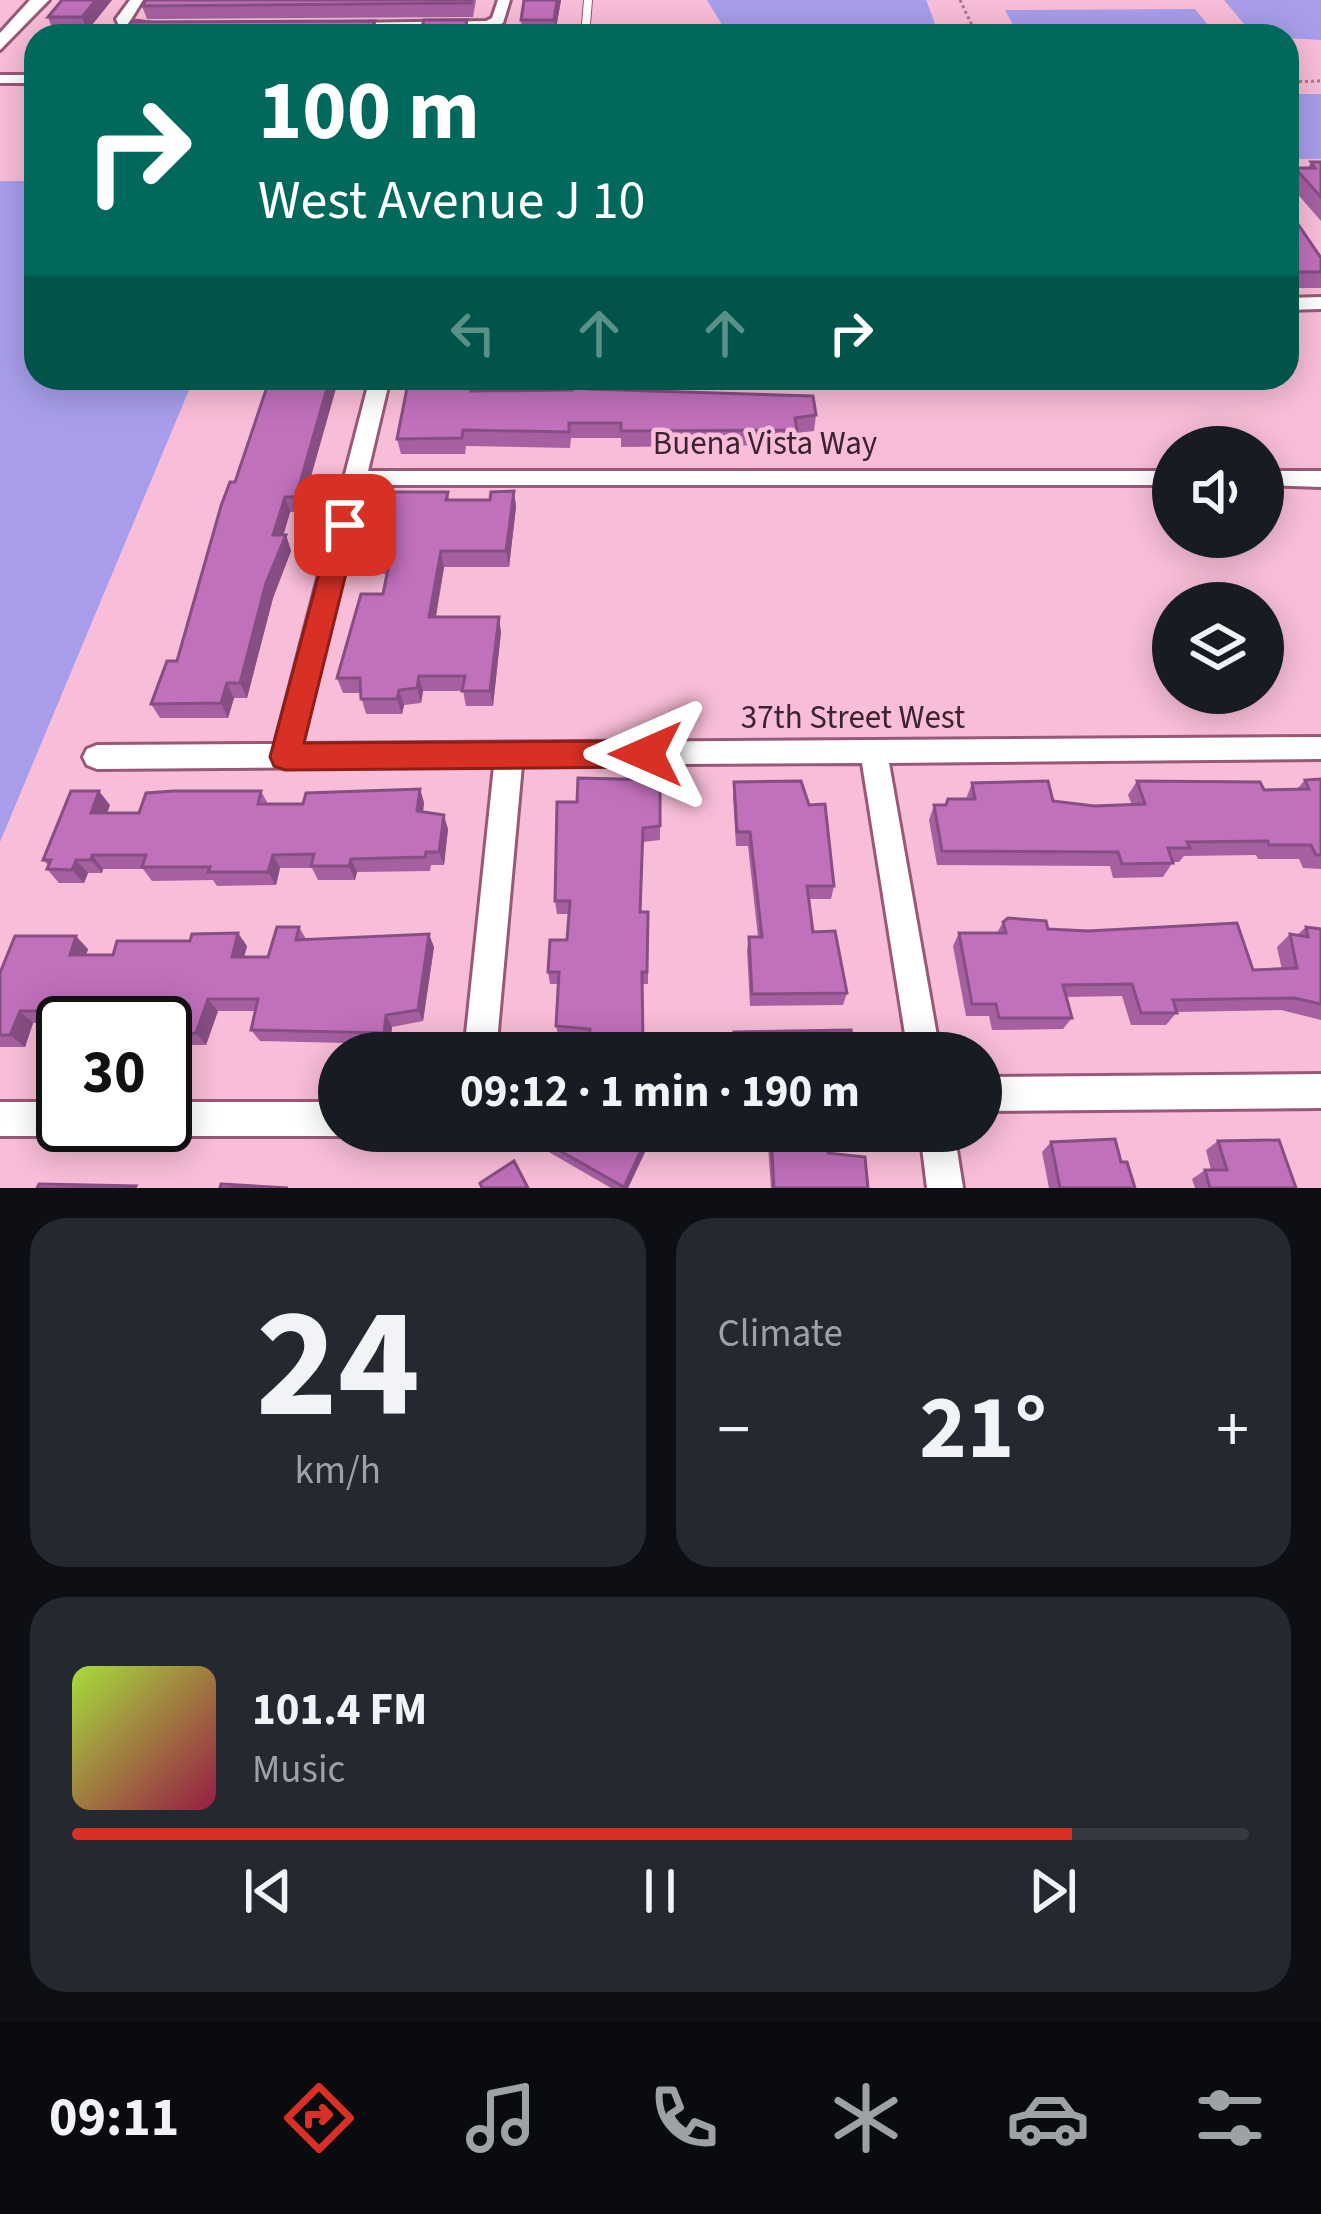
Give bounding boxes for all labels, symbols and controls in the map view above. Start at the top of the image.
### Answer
text: 100 m [258,52,480,172]
icon: right [60,72,216,228]
text: West Avenue J 10 [258,163,645,240]
icon: left [440,300,506,366]
icon: ahead [566,300,632,366]
icon: ahead [692,300,758,366]
icon: right [818,300,884,366]
street label: Buena Vista Way [653,420,878,467]
map controls [1152,426,1284,714]
button: sound [1152,426,1284,558]
pin [294,474,396,576]
icon: arrive [312,492,378,558]
button: layers [1152,582,1284,714]
position arrow [583,691,709,817]
street label: 37th Street West [741,694,965,741]
speed limit sign: 30 [36,996,192,1152]
text: 09:12 · 1 min · 190 m [460,1060,860,1124]
text: 24 [255,1254,420,1476]
text: Climate [718,1306,843,1362]
text: 21° [919,1365,1047,1493]
text: − [718,1383,750,1477]
text: + [1216,1383,1249,1477]
text: km/h [294,1443,381,1499]
text: 101.4 FM [252,1678,427,1742]
text: Music [252,1742,345,1798]
icon: previous [235,1858,301,1924]
icon: pause [627,1858,693,1924]
icon: next [1020,1858,1086,1924]
icon: directions [277,2076,361,2160]
icon: music [459,2076,543,2160]
icon: phone [642,2076,726,2160]
icon: climate [824,2076,908,2160]
icon: car [1006,2076,1090,2160]
icon: filters [1188,2076,1272,2160]
text: 09:11 [49,2080,179,2157]

